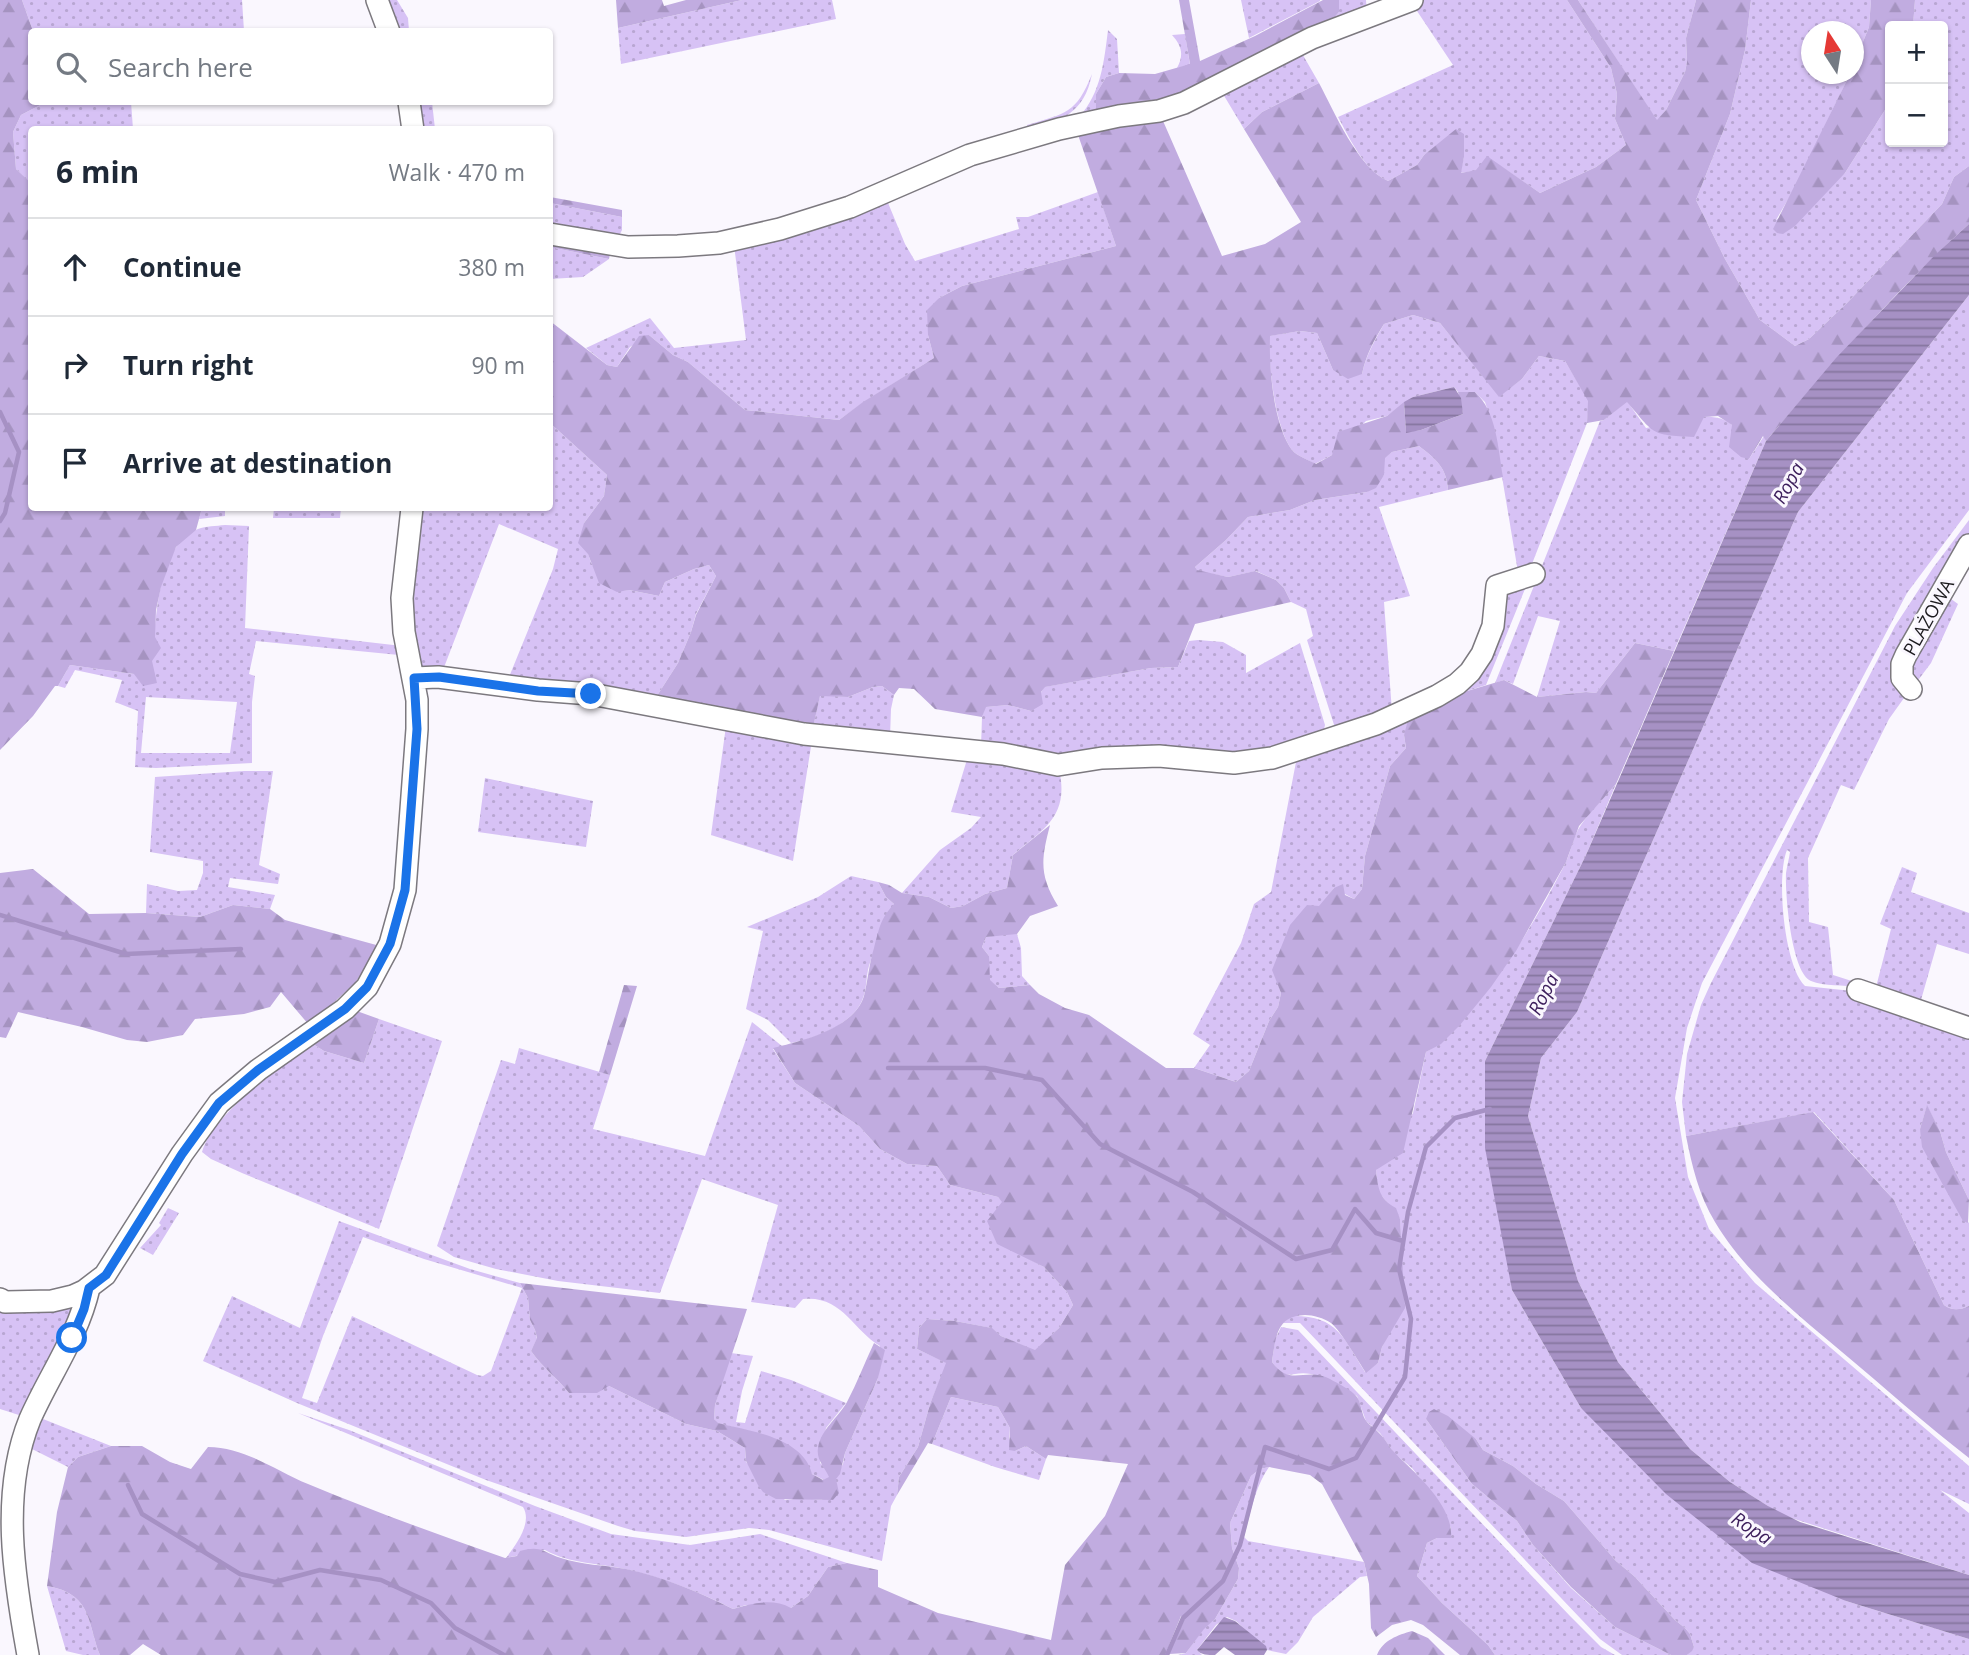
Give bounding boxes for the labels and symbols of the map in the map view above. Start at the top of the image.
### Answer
north arrow [1801,21,1864,84]
water label: Ropa [1766,458,1810,508]
street label: PLAŻOWA [1897,574,1959,660]
route end [575,678,606,709]
water label: Ropa [1522,969,1565,1019]
route start [56,1322,87,1353]
water label: Ropa [1727,1505,1777,1551]

